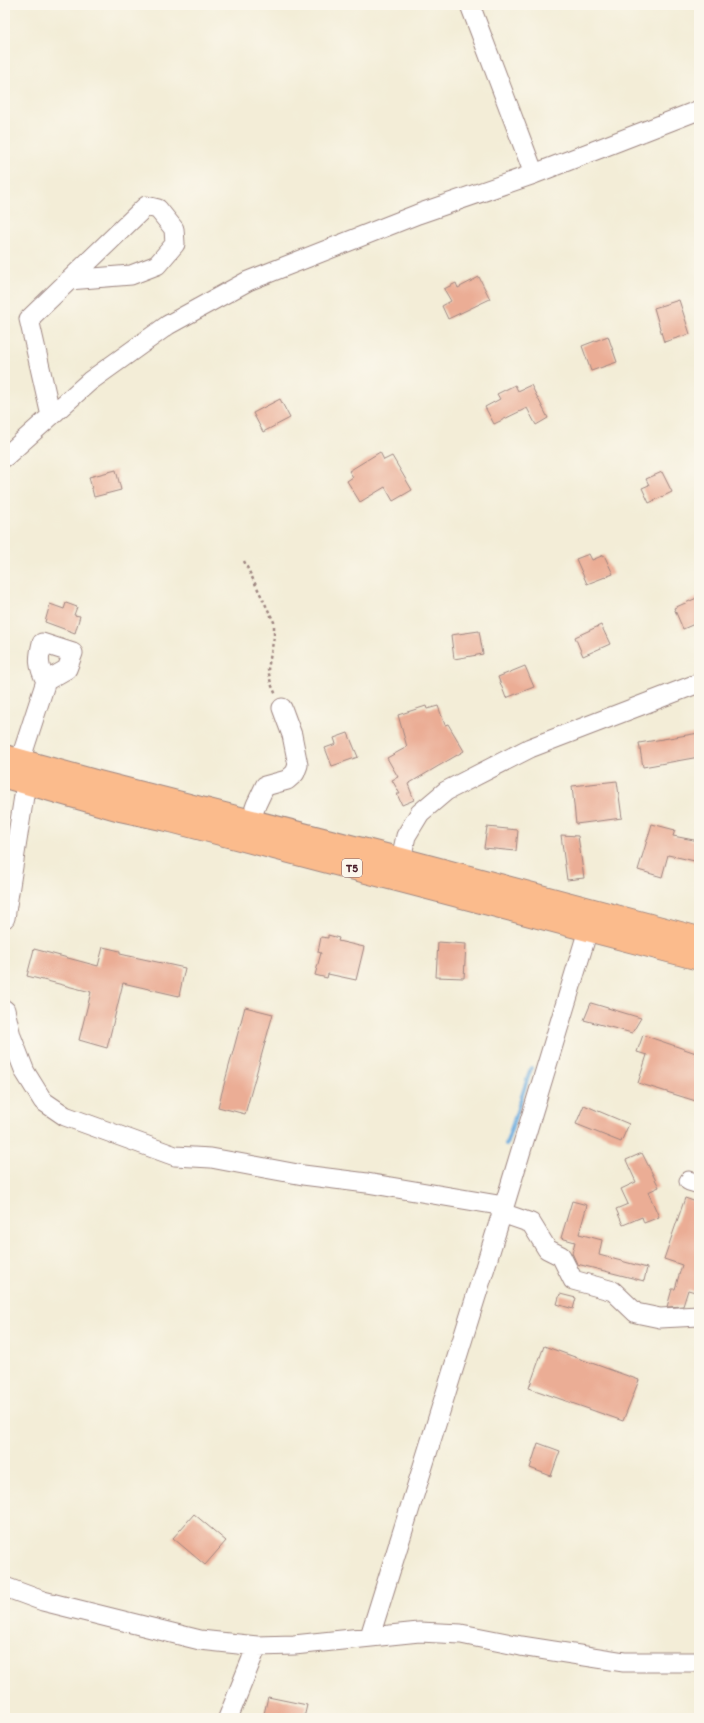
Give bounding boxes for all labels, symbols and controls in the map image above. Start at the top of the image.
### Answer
road number: T5 [342,859,362,877]

